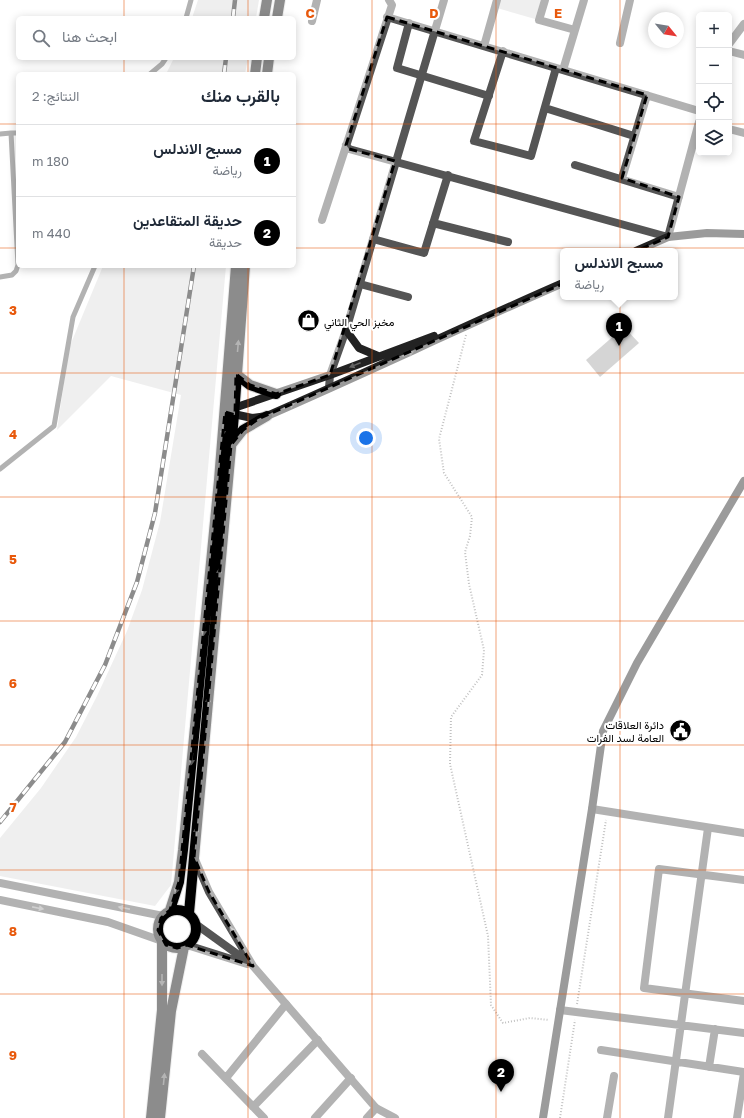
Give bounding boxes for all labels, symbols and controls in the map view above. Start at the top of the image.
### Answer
text: C [305,5,315,21]
text: D [429,5,439,21]
text: E [554,5,562,21]
north arrow [648,12,684,48]
map controls [696,12,732,156]
button: + [696,12,732,48]
search box [16,16,296,60]
icon: search [30,27,52,49]
text: ابحث هنا [62,27,117,45]
button: − [696,48,732,84]
button: locate [696,84,732,120]
text: بالقرب منك [201,85,280,106]
text: النتائج: 2 [32,88,79,104]
button: layers [696,120,732,156]
text: مسبح الاندلس [153,139,242,157]
text: 180 m [32,153,69,169]
text: 1 [264,153,270,169]
text: رياضة [212,162,242,178]
text: حديقة المتقاعدين [133,211,242,229]
text: 440 m [32,225,71,241]
text: 2 [263,225,271,241]
text: حديقة [209,234,242,250]
popup [560,248,678,300]
text: مسبح الاندلس [575,253,663,271]
text: رياضة [575,276,604,292]
text: 3 [9,302,17,318]
shop icon: مخبز الحي الثاني [295,308,321,334]
pin: 1 [606,313,632,346]
place label: مخبز الحي الثاني [324,315,394,332]
one-way arrow [235,340,242,352]
one-way arrow [402,351,413,357]
one-way arrow [349,363,361,369]
one-way arrow [283,403,294,409]
one-way arrow [220,424,226,437]
text: 4 [9,426,17,442]
your location [356,428,376,448]
text: 5 [9,551,17,567]
one-way arrow [216,568,223,580]
one-way arrow [201,624,208,636]
text: 6 [9,675,17,691]
one-way arrow [205,697,211,709]
public building icon: دائرة العلاقات العامة لسد الفرات [667,717,693,743]
place label: دائرة العلاقات العامة لسد الفرات [587,718,664,745]
one-way arrow [189,753,195,765]
text: 7 [9,799,17,815]
one-way arrow [193,827,200,839]
one-way arrow [174,882,180,894]
one-way arrow [32,905,44,911]
one-way arrow [118,905,130,911]
text: 8 [9,923,17,939]
one-way arrow [230,926,237,938]
one-way arrow [159,974,165,987]
text: 9 [9,1047,17,1063]
pin: 2 [488,1059,514,1092]
one-way arrow [161,1073,167,1085]

